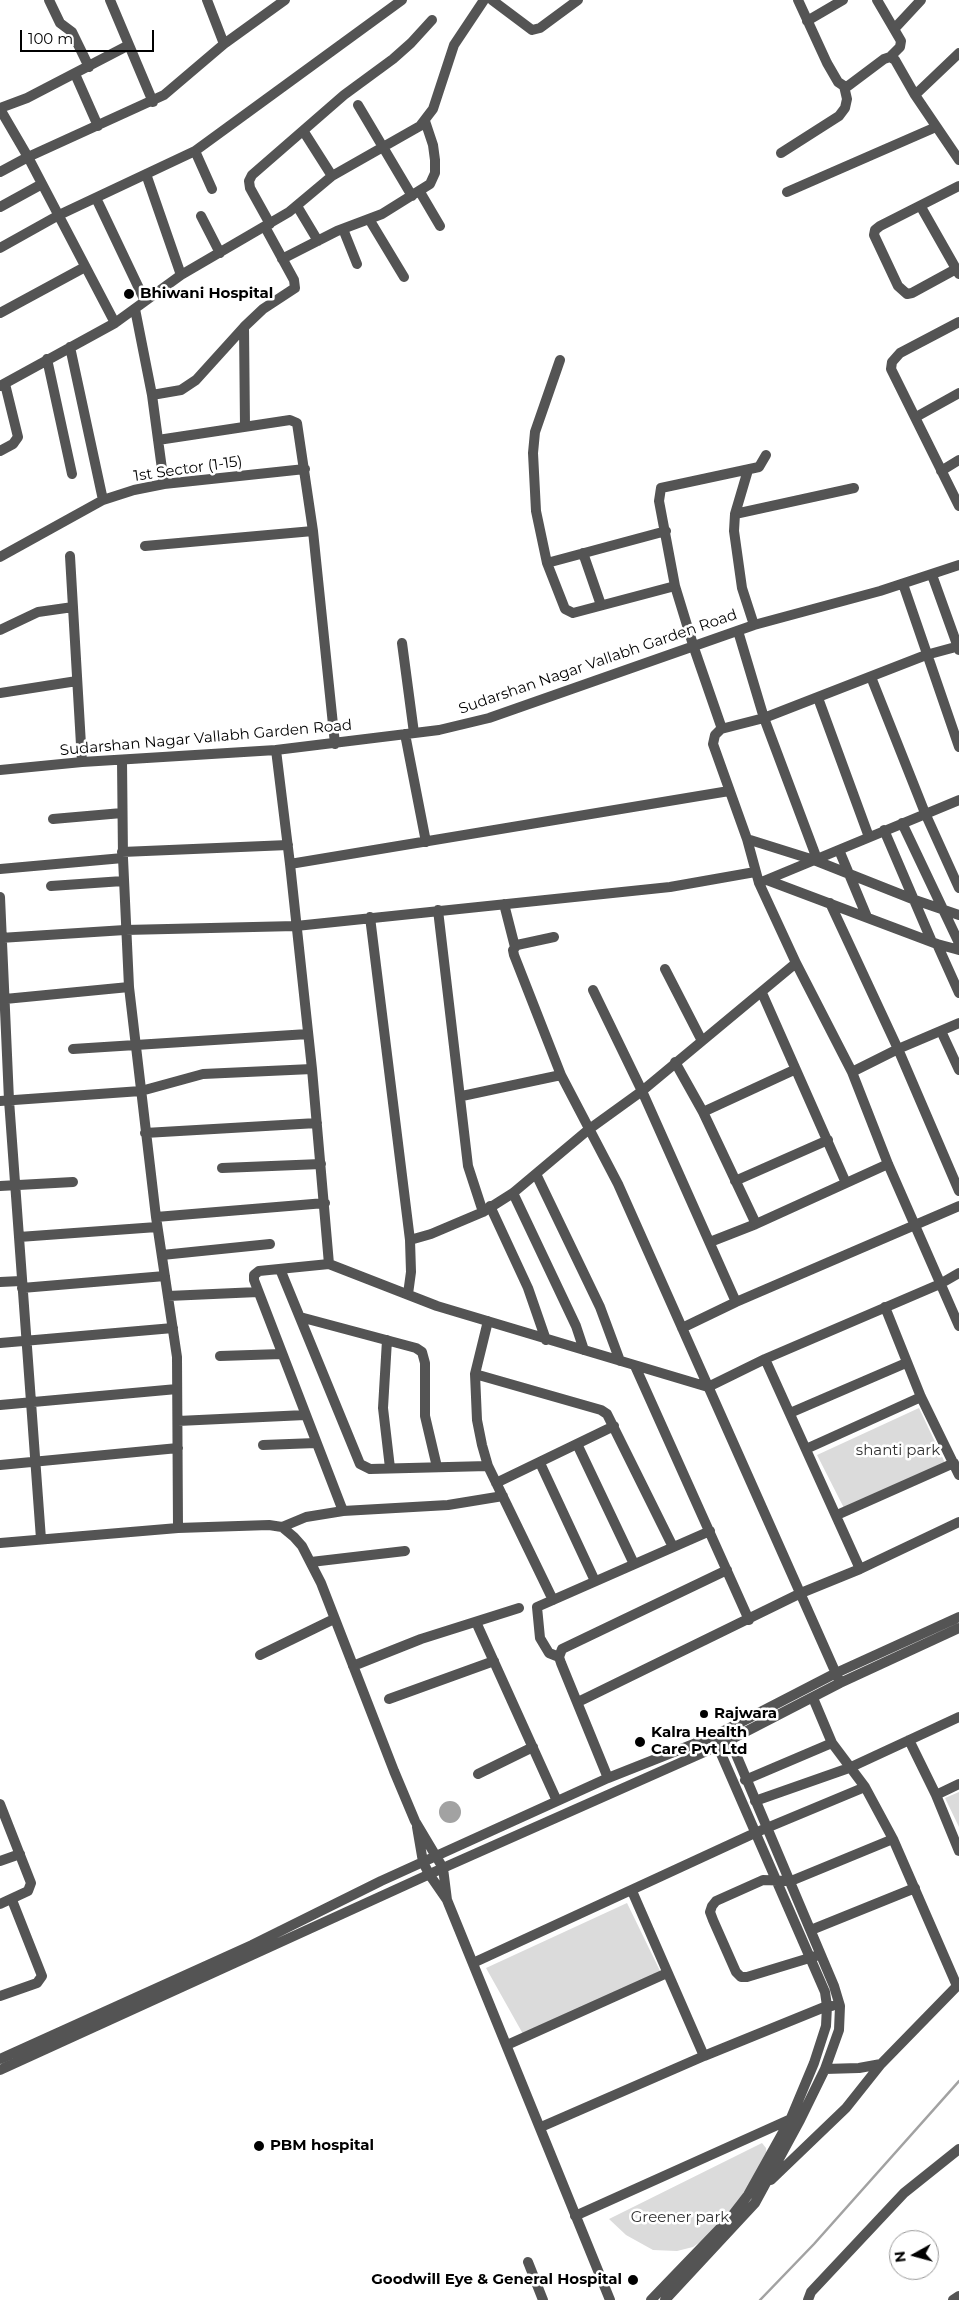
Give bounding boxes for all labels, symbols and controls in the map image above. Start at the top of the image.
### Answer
scale bar [22,20,156,52]
text: 100 m [28,29,73,48]
place label: Bhiwani Hospital [140,285,273,303]
marker: Bhiwani Hospital [122,287,136,301]
street label: 1st Sector (1-15) [133,452,243,486]
street label: Sudarshan Nagar Vallabh Garden Road [456,606,740,718]
street label: Sudarshan Nagar Vallabh Garden Road [59,716,353,760]
park label: shanti park [856,1442,940,1460]
place label: Rajwara [714,1705,777,1723]
marker: Rajwara [698,1708,710,1720]
place label: Kalra Health Care Pvt Ltd [651,1724,747,1759]
marker: Kalra Health Care Pvt Ltd [633,1735,647,1749]
place label: PBM hospital [270,2137,374,2155]
marker: PBM hospital [252,2139,266,2153]
park label: Greener park [631,2209,729,2227]
north arrow [889,2230,939,2280]
text: N [890,2250,910,2263]
place label: Goodwill Eye & General Hospital [371,2271,622,2289]
marker: Goodwill Eye & General Hospital [626,2273,640,2287]

